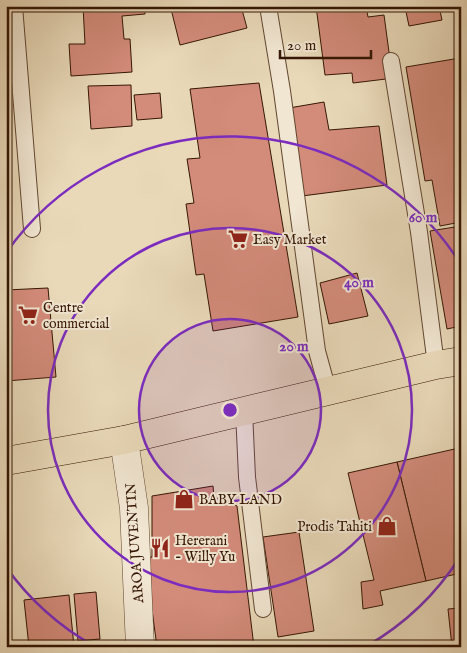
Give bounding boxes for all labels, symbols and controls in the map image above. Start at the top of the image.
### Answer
scale bar [280,28,371,60]
text: 20 m [287,36,317,55]
text: 60 m [409,208,438,227]
supermarket icon: Easy Market [227,228,249,250]
place label: Easy Market [253,231,327,249]
text: 40 m [344,273,374,292]
place label: Centre commercial [43,299,110,333]
supermarket icon: Centre commercial [17,304,39,326]
text: 20 m [279,337,309,356]
centre of rings [221,401,239,419]
street label: AROA JUVENTIN [122,482,148,605]
shop icon: BABY LAND [173,488,195,510]
place label: BABY LAND [199,491,282,509]
shop icon: Prodis Tahiti [376,515,398,537]
place label: Prodis Tahiti [297,518,372,536]
place label: Hererani - Willy Yu [175,532,235,566]
restaurant icon: Hererani - Willy Yu [149,537,171,559]

